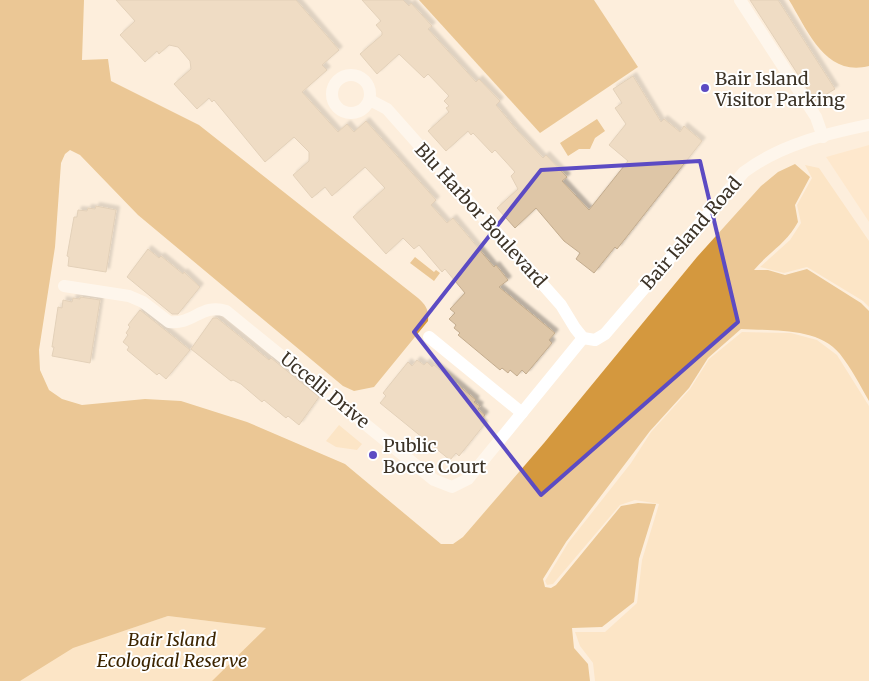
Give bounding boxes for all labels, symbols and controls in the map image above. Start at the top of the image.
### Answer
place label: Bair Island Visitor Parking [714,67,845,111]
marker: Bair Island Visitor Parking [699,82,711,94]
street label: Blu Harbor Boulevard [410,138,552,292]
street label: Bair Island Road [636,172,746,294]
street label: Uccelli Drive [276,347,374,433]
place label: Public Bocce Court [383,434,486,478]
marker: Public Bocce Court [367,449,379,461]
park label: Bair Island Ecological Reserve [97,628,247,672]

